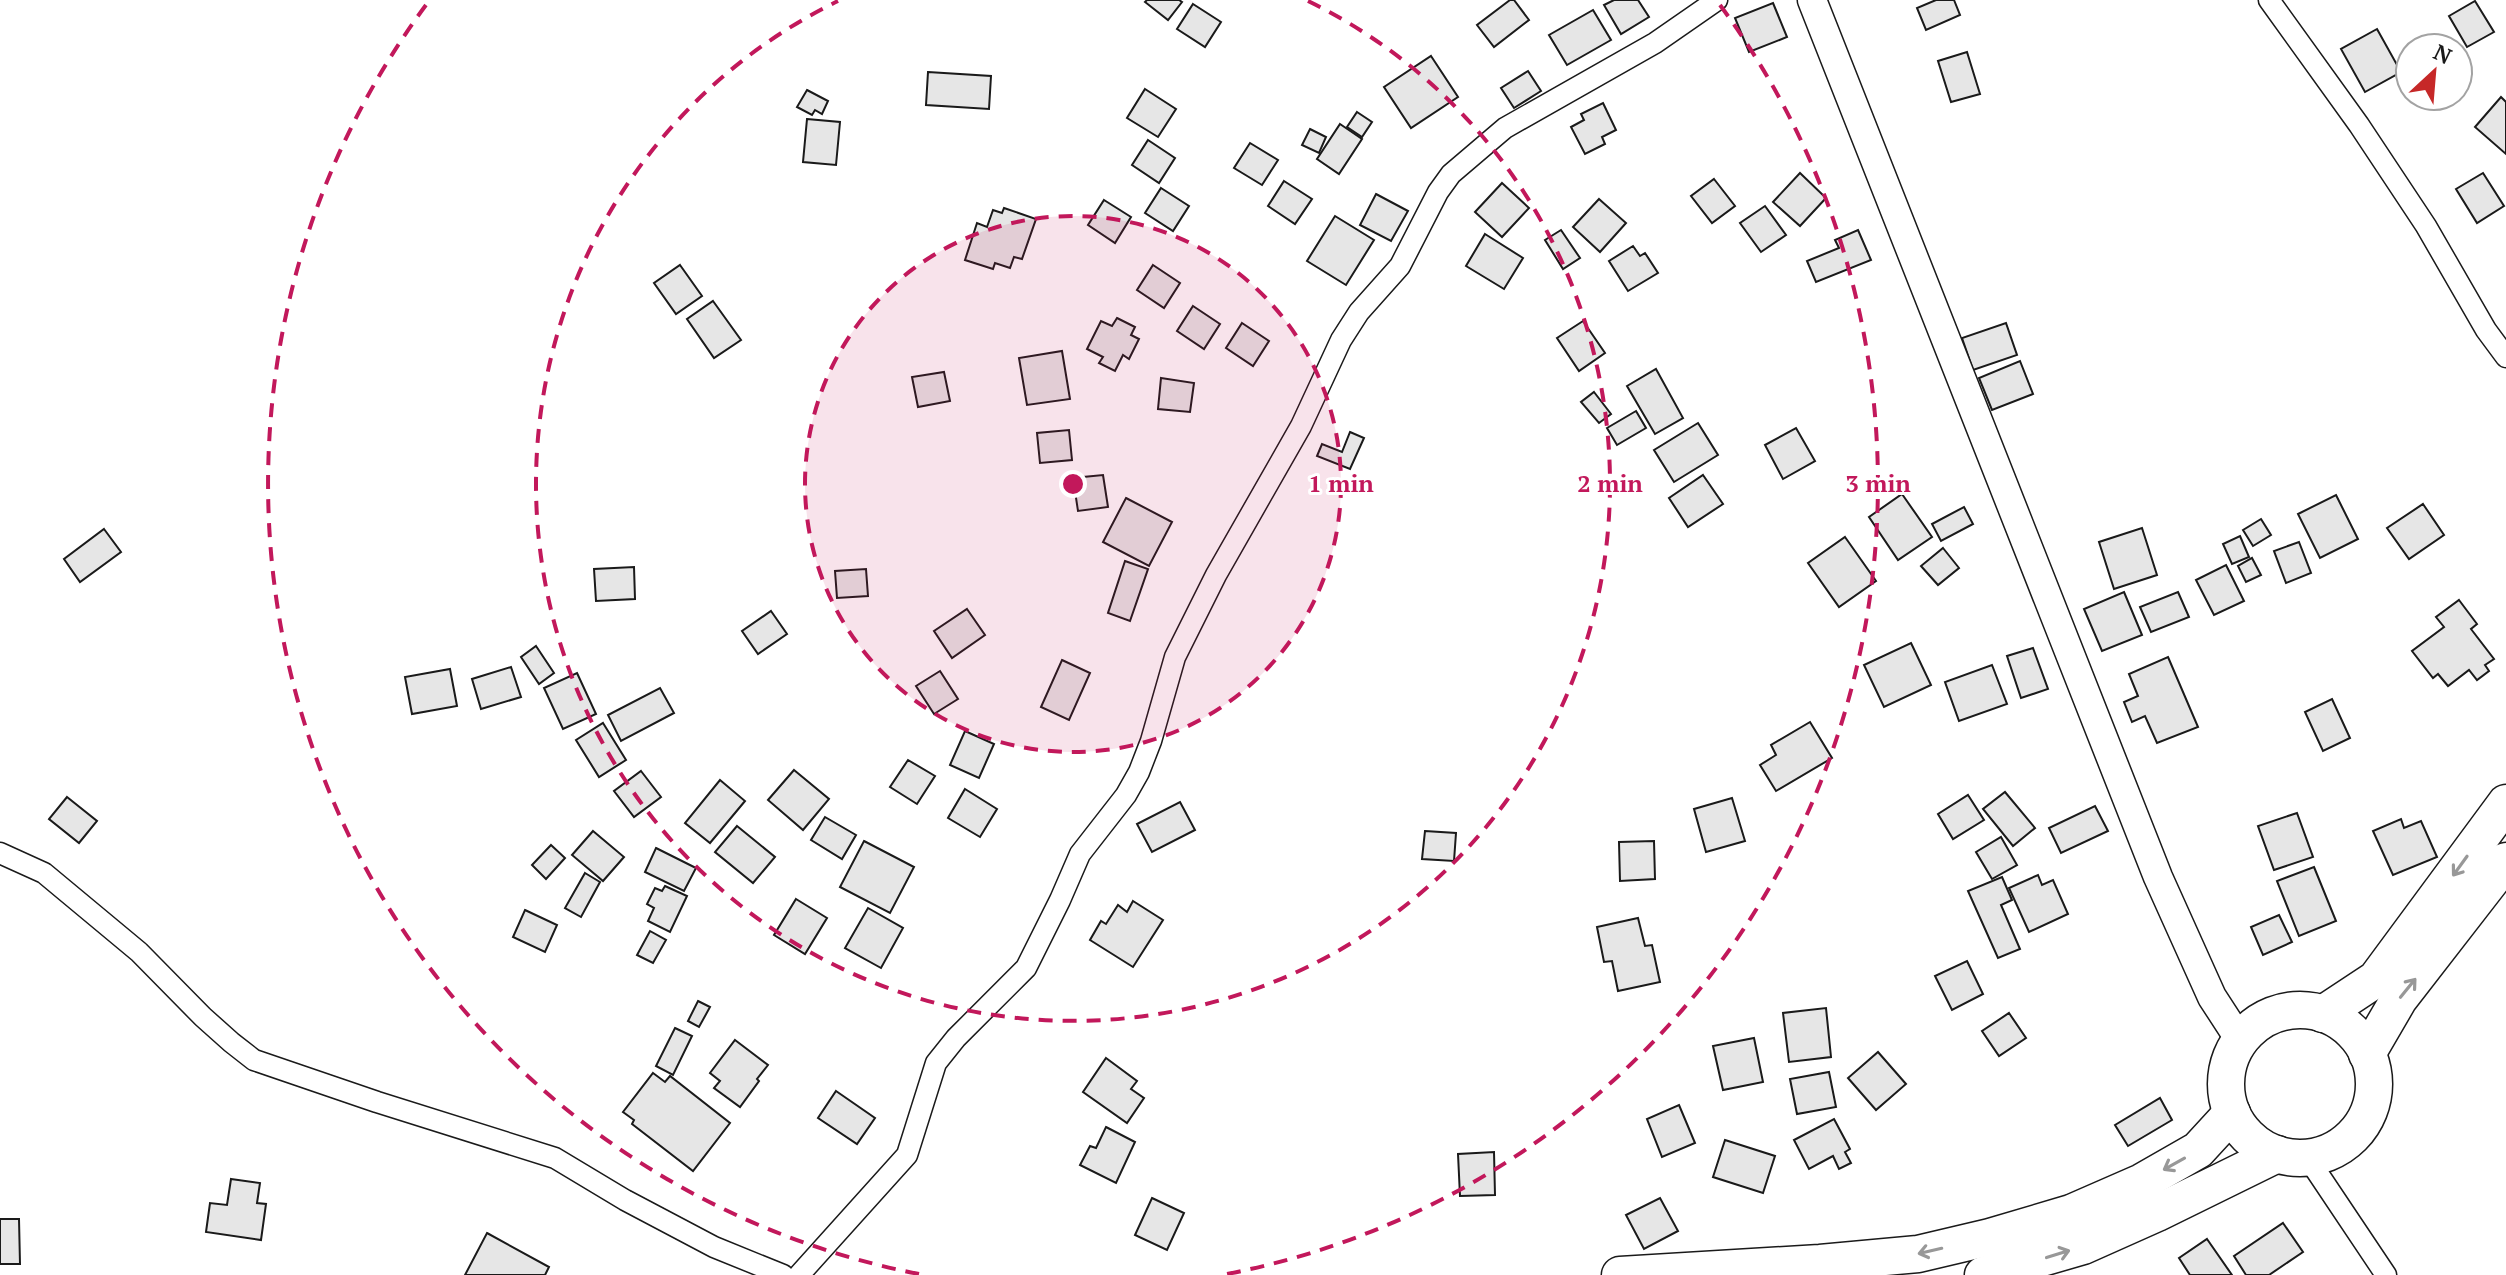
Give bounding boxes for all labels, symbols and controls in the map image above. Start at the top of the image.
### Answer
north arrow [2394,32,2474,112]
text: N [2429,37,2457,70]
text: 1 min [1308,467,1374,499]
text: 2 min [1577,467,1643,499]
text: 3 min [1845,467,1911,499]
centre of rings [1059,470,1087,498]
one-way arrow [2452,855,2469,876]
one-way arrow [2399,978,2417,999]
one-way arrow [2163,1156,2186,1172]
one-way arrow [1918,1244,1944,1259]
one-way arrow [2045,1246,2071,1261]

